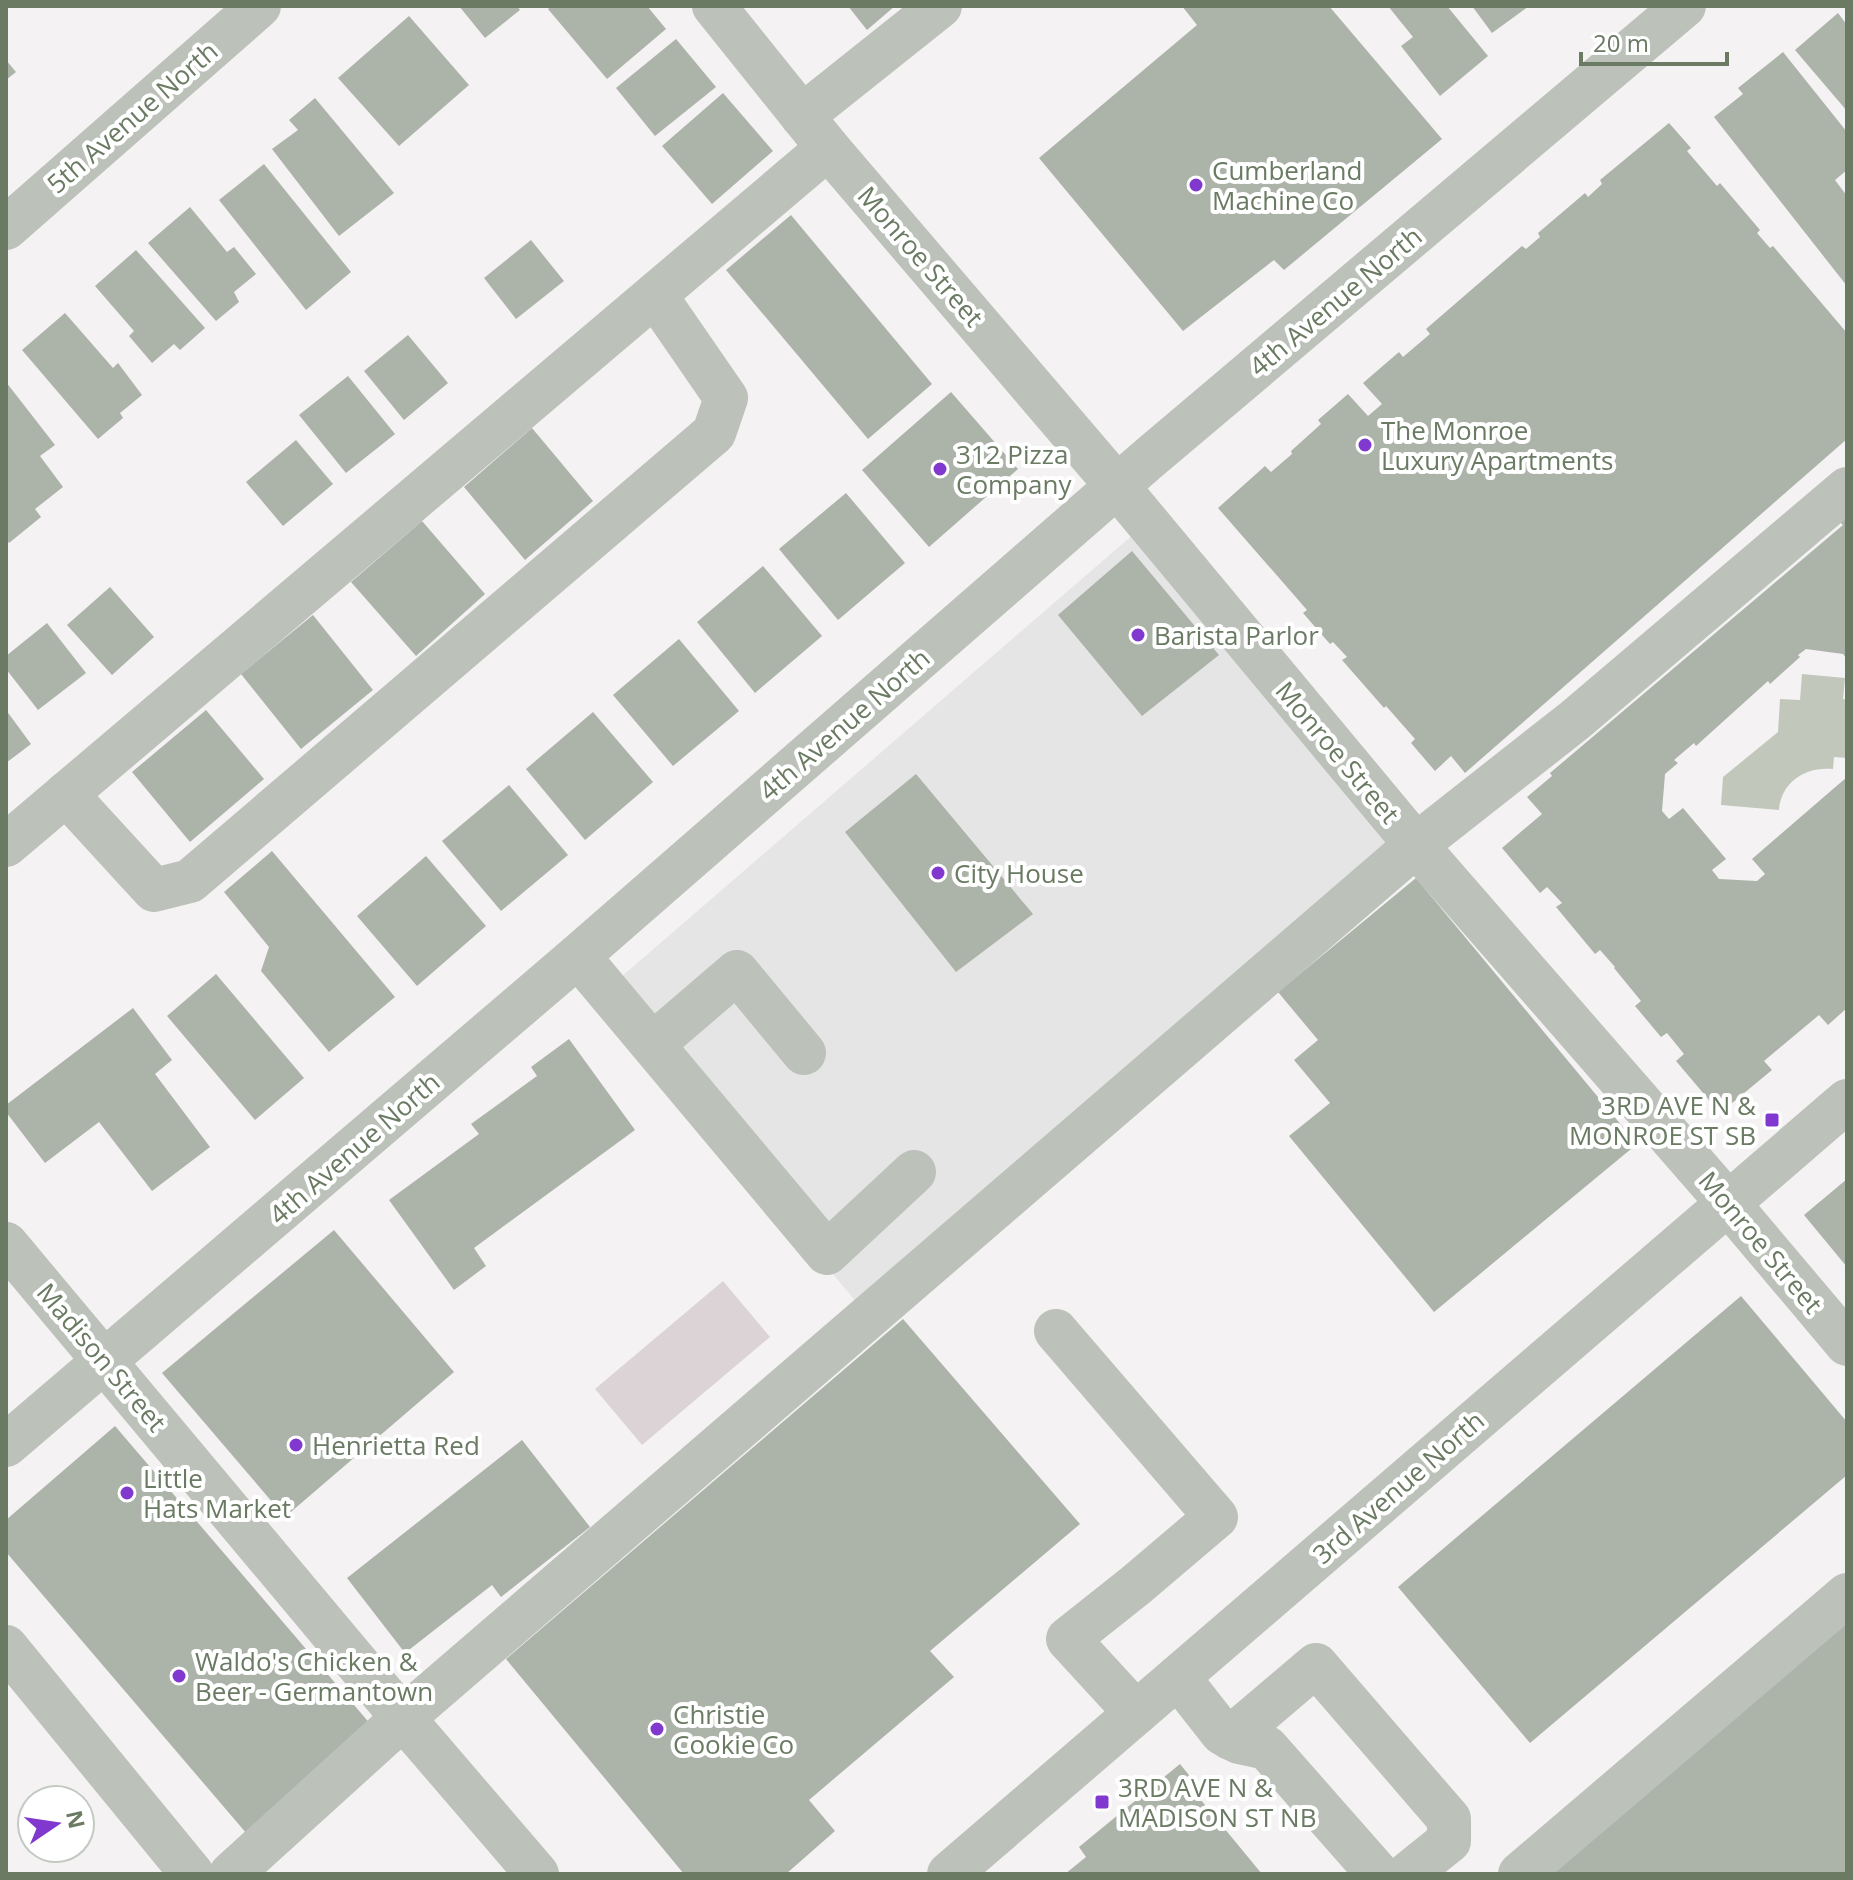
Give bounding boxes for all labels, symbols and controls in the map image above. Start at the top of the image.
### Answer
scale bar [1581,16,1727,66]
text: 20 m [1593,26,1649,59]
street label: 5th Avenue North [39,33,225,201]
place label: Cumberland Machine Co [1212,152,1362,218]
marker: Cumberland Machine Co [1187,176,1205,194]
street label: Monroe Street [850,178,992,334]
street label: 4th Avenue North [1241,218,1429,384]
place label: The Monroe Luxury Apartments [1381,412,1613,478]
place label: 312 Pizza Company [956,436,1072,502]
marker: The Monroe Luxury Apartments [1356,436,1374,454]
marker: 312 Pizza Company [931,460,949,478]
place label: Barista Parlor [1154,617,1319,653]
marker: Barista Parlor [1129,626,1147,644]
street label: 4th Avenue North [751,640,937,808]
street label: Monroe Street [1268,673,1408,831]
place label: City House [954,855,1084,891]
marker: City House [929,864,947,882]
street label: 4th Avenue North [261,1064,447,1232]
place label: 3RD AVE N & MONROE ST SB [1569,1087,1756,1153]
marker: 3RD AVE N & MONROE ST SB [1763,1111,1781,1129]
street label: Monroe Street [1691,1163,1831,1321]
street label: Madison Street [29,1275,175,1439]
street label: 3rd Avenue North [1304,1402,1492,1572]
place label: Henrietta Red [312,1427,480,1463]
marker: Henrietta Red [287,1436,305,1454]
place label: Little Hats Market [143,1460,291,1526]
marker: Little Hats Market [118,1484,136,1502]
place label: Waldo's Chicken & Beer - Germantown [195,1643,433,1709]
marker: Waldo's Chicken & Beer - Germantown [170,1667,188,1685]
place label: Christie Cookie Co [673,1696,794,1762]
marker: Christie Cookie Co [648,1720,666,1738]
place label: 3RD AVE N & MADISON ST NB [1118,1769,1316,1835]
north arrow [16,1784,96,1864]
marker: 3RD AVE N & MADISON ST NB [1093,1793,1111,1811]
text: N [60,1807,93,1831]

